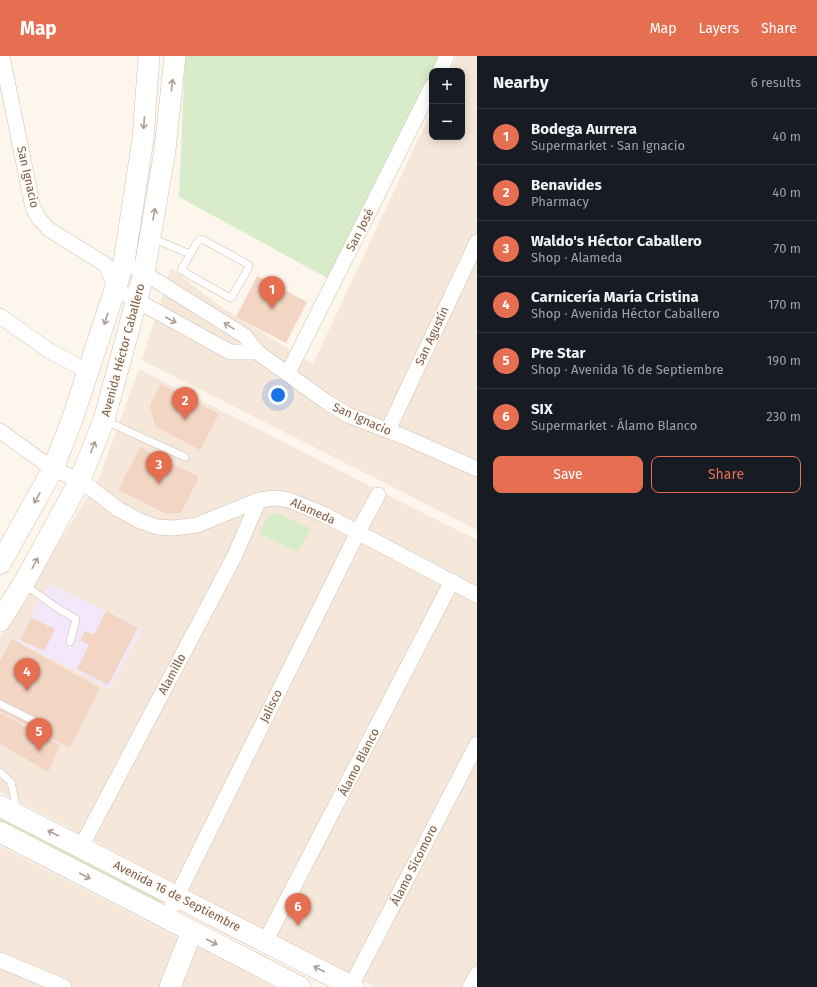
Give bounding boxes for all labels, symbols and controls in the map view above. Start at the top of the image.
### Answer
text: Map [20,17,57,40]
text: Map [650,20,676,37]
text: Layers [698,20,739,37]
text: Share [761,20,797,37]
map controls [429,68,465,140]
button: + [429,68,465,104]
text: Nearby [493,72,548,93]
text: 6 results [751,75,801,90]
one-way arrow [168,79,176,92]
button: − [429,104,465,140]
one-way arrow [140,116,147,129]
text: Bodega Aurrera [531,120,637,138]
text: 1 [503,129,509,144]
text: 40 m [772,129,801,144]
text: Supermarket · San Ignacio [531,138,685,153]
street label: San Ignacio [14,145,42,209]
text: Benavides [531,176,602,194]
text: 2 [503,185,509,200]
text: 40 m [772,185,801,200]
text: Pharmacy [531,194,589,209]
street label: San José [343,206,377,254]
one-way arrow [150,207,158,220]
text: Waldo's Héctor Caballero [531,232,702,250]
text: 3 [503,241,509,256]
text: 70 m [774,241,801,256]
text: Shop · Alameda [531,250,622,265]
pin: 1 [259,276,285,309]
street label: Avenida Héctor Caballero [98,282,148,418]
text: Carnicería María Cristina [531,288,699,306]
text: 4 [502,297,510,312]
text: 170 m [768,297,801,312]
street label: San Agustín [412,304,452,368]
text: Shop · Avenida Héctor Caballero [531,306,720,321]
one-way arrow [102,312,109,325]
one-way arrow [165,317,177,324]
one-way arrow [224,322,235,330]
text: Pre Star [531,344,586,362]
text: 5 [503,353,509,368]
text: 190 m [767,353,801,368]
text: Shop · Avenida 16 de Septiembre [531,362,724,377]
your location [268,385,288,405]
pin: 2 [172,387,198,420]
street label: San Ignacio [330,400,394,438]
text: SIX [531,400,553,418]
text: 6 [502,409,510,424]
text: 230 m [766,409,801,424]
text: Supermarket · Álamo Blanco [531,418,697,433]
one-way arrow [90,442,98,454]
pin: 3 [146,451,172,484]
button: Save [493,456,643,493]
button: Share [651,456,801,493]
one-way arrow [33,492,40,504]
street label: Alameda [289,495,337,527]
one-way arrow [31,557,39,569]
street label: Alamillo [155,651,189,697]
pin: 4 [14,658,40,691]
street label: Jalisco [257,687,285,725]
pin: 5 [26,718,52,751]
street label: Álamo Blanco [335,725,382,798]
street label: Álamo Sicomoro [387,822,440,908]
one-way arrow [48,829,60,836]
street label: Avenida 16 de Septiembre [111,858,243,934]
one-way arrow [78,873,90,880]
pin: 6 [285,893,311,926]
one-way arrow [206,939,218,946]
one-way arrow [313,965,325,972]

